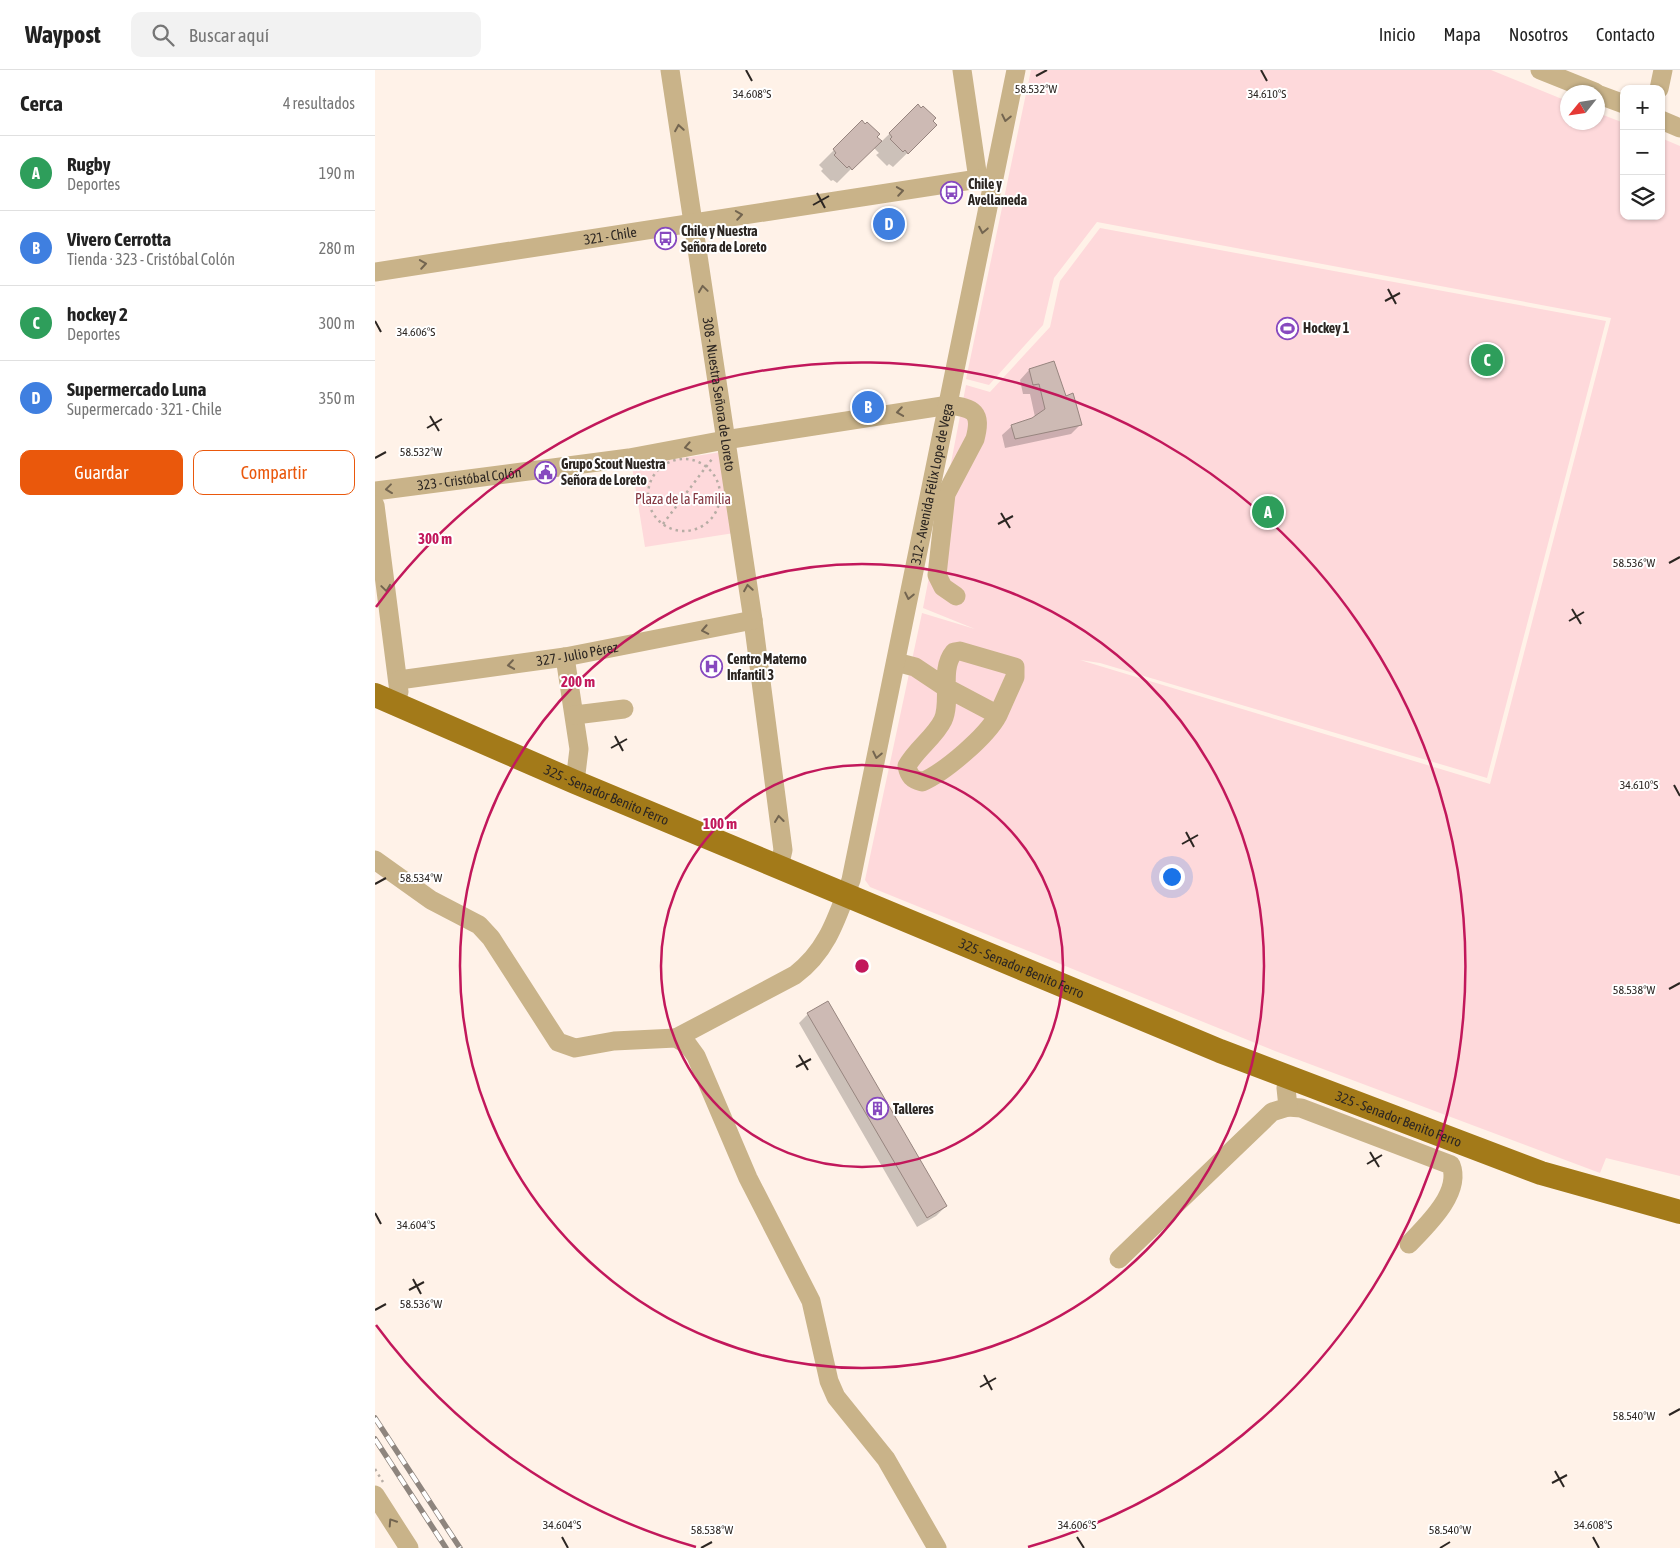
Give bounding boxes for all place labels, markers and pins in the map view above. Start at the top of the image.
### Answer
place label: Chile y Avellaneda [967,176,1027,208]
bus stop icon: Chile y Avellaneda [940,180,964,204]
pin: D [873,205,905,243]
place label: Chile y Nuestra Señora de Loreto [681,223,767,255]
bus stop icon: Chile y Nuestra Señora de Loreto [653,227,677,251]
sports icon: Hockey 1 [1275,316,1299,340]
place label: Hockey 1 [1303,320,1350,336]
pin: C [1471,341,1503,379]
pin: B [852,388,884,426]
place label: Grupo Scout Nuestra Señora de Loreto [561,456,666,488]
public building icon: Grupo Scout Nuestra Señora de Loreto [533,460,557,484]
pin: A [1252,493,1284,531]
place label: Centro Materno Infantil 3 [727,651,807,683]
hospital icon: Centro Materno Infantil 3 [699,655,723,679]
centre of rings [853,957,871,975]
building icon: Talleres [865,1097,889,1121]
place label: Talleres [893,1101,934,1117]

